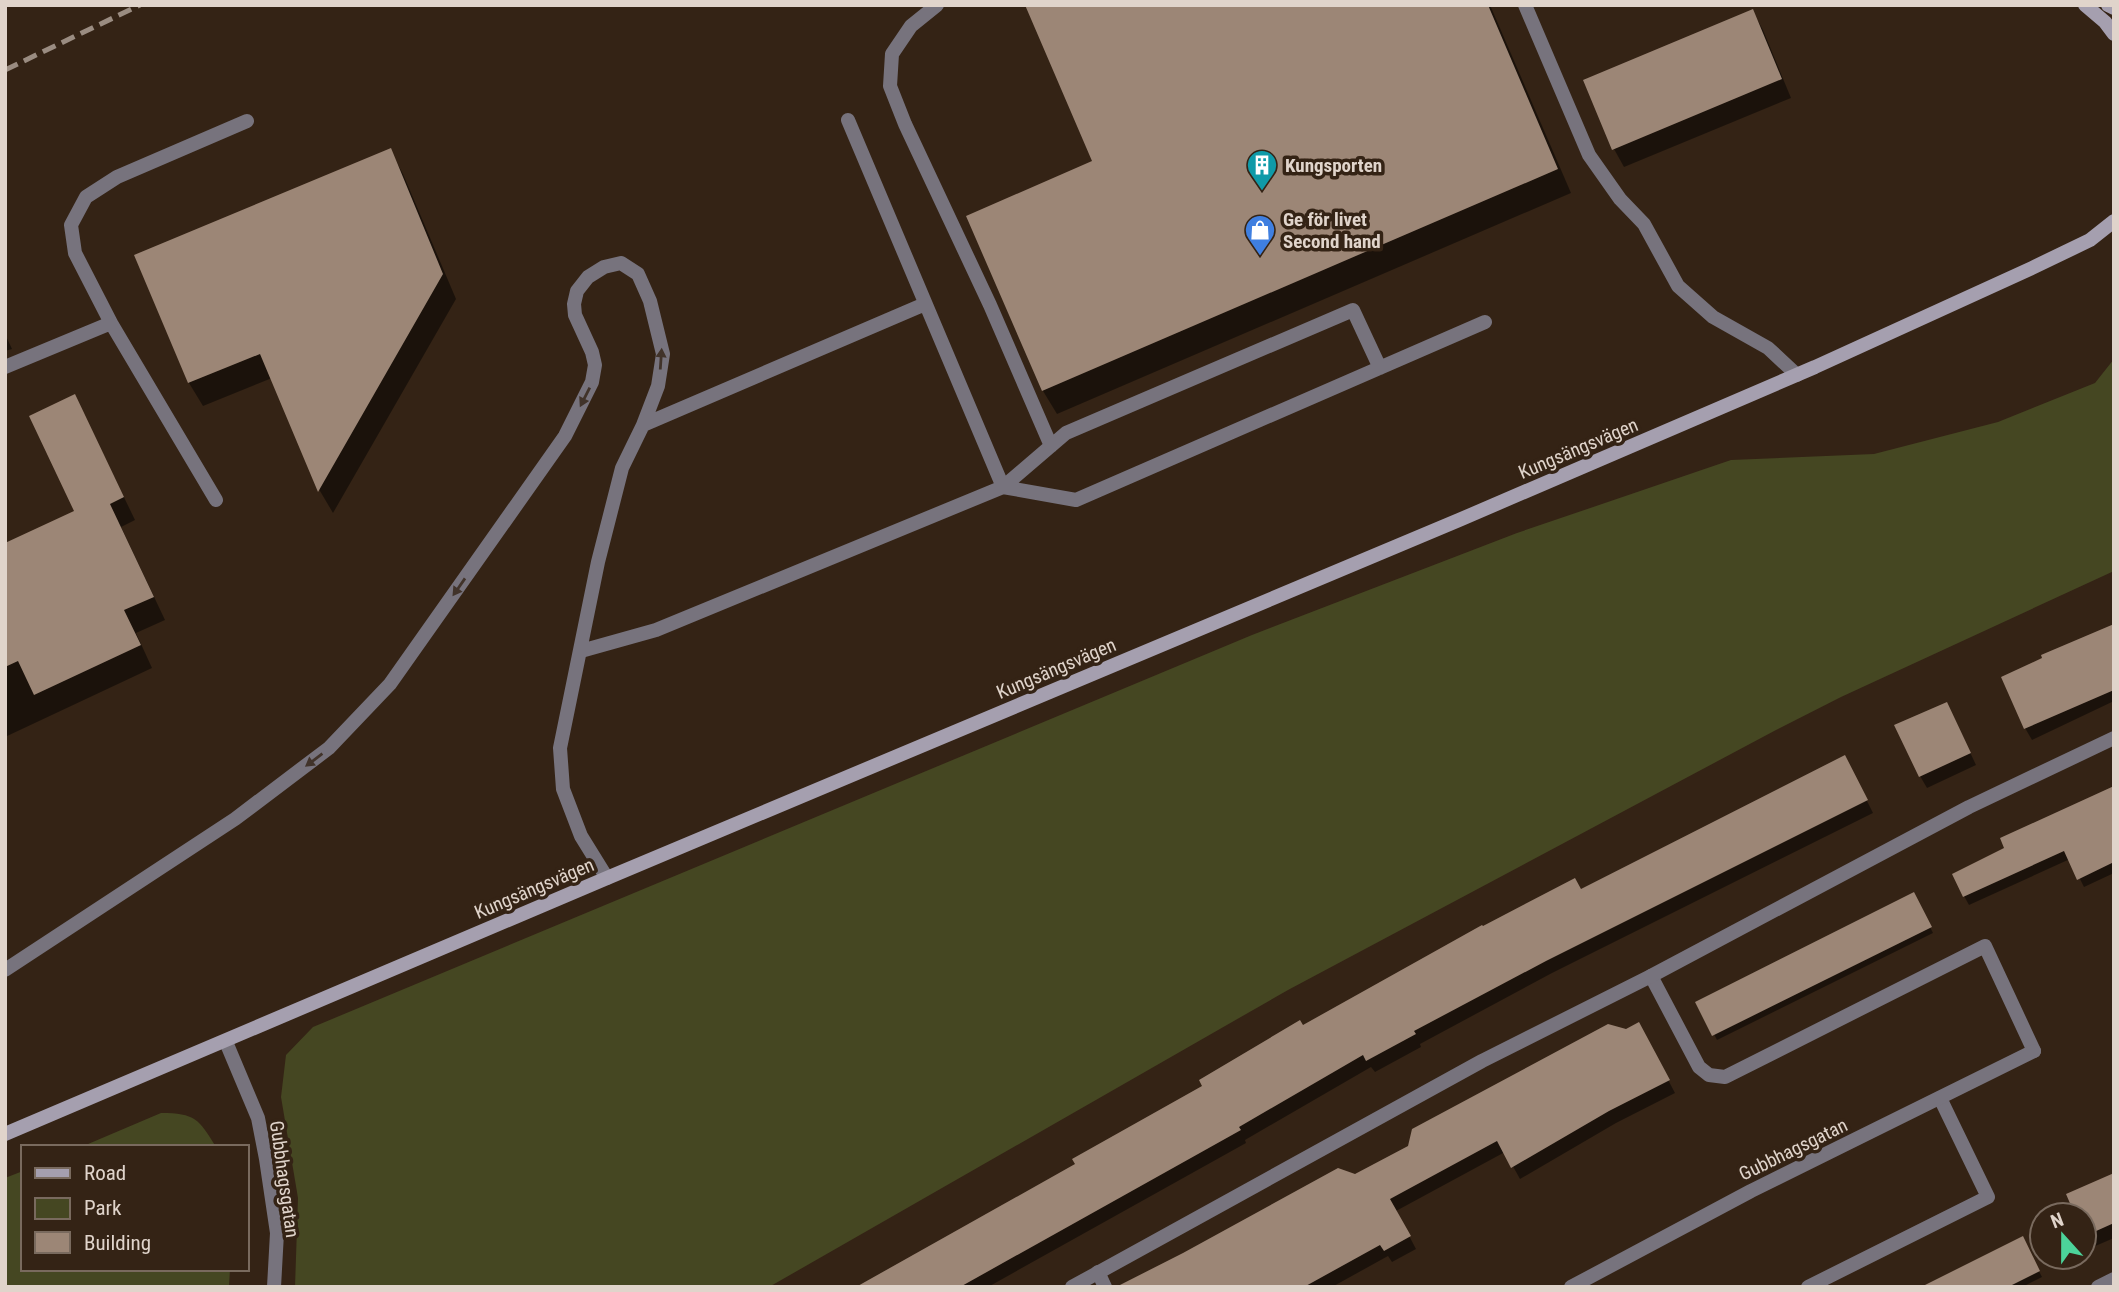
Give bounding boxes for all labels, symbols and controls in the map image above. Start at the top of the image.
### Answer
building icon: Kungsporten [1245,148,1279,192]
place label: Kungsporten [1285,154,1382,177]
place label: Ge för livet Second hand [1283,208,1381,253]
shop icon: Ge för livet Second hand [1243,213,1277,257]
one-way arrow [656,348,667,370]
one-way arrow [579,388,591,408]
street label: Kungsängsvägen [1515,413,1641,484]
one-way arrow [452,578,466,596]
street label: Kungsängsvägen [993,633,1119,704]
one-way arrow [304,753,323,767]
street label: Kungsängsvägen [471,853,597,924]
street label: Gubbhagsgatan [1735,1113,1851,1186]
street label: Gubbhagsgatan [265,1119,304,1239]
legend [21,1145,248,1271]
text: Road [84,1161,126,1185]
text: Park [84,1196,122,1220]
north arrow [2028,1201,2098,1271]
text: N [2048,1208,2067,1233]
text: Building [84,1231,151,1255]

